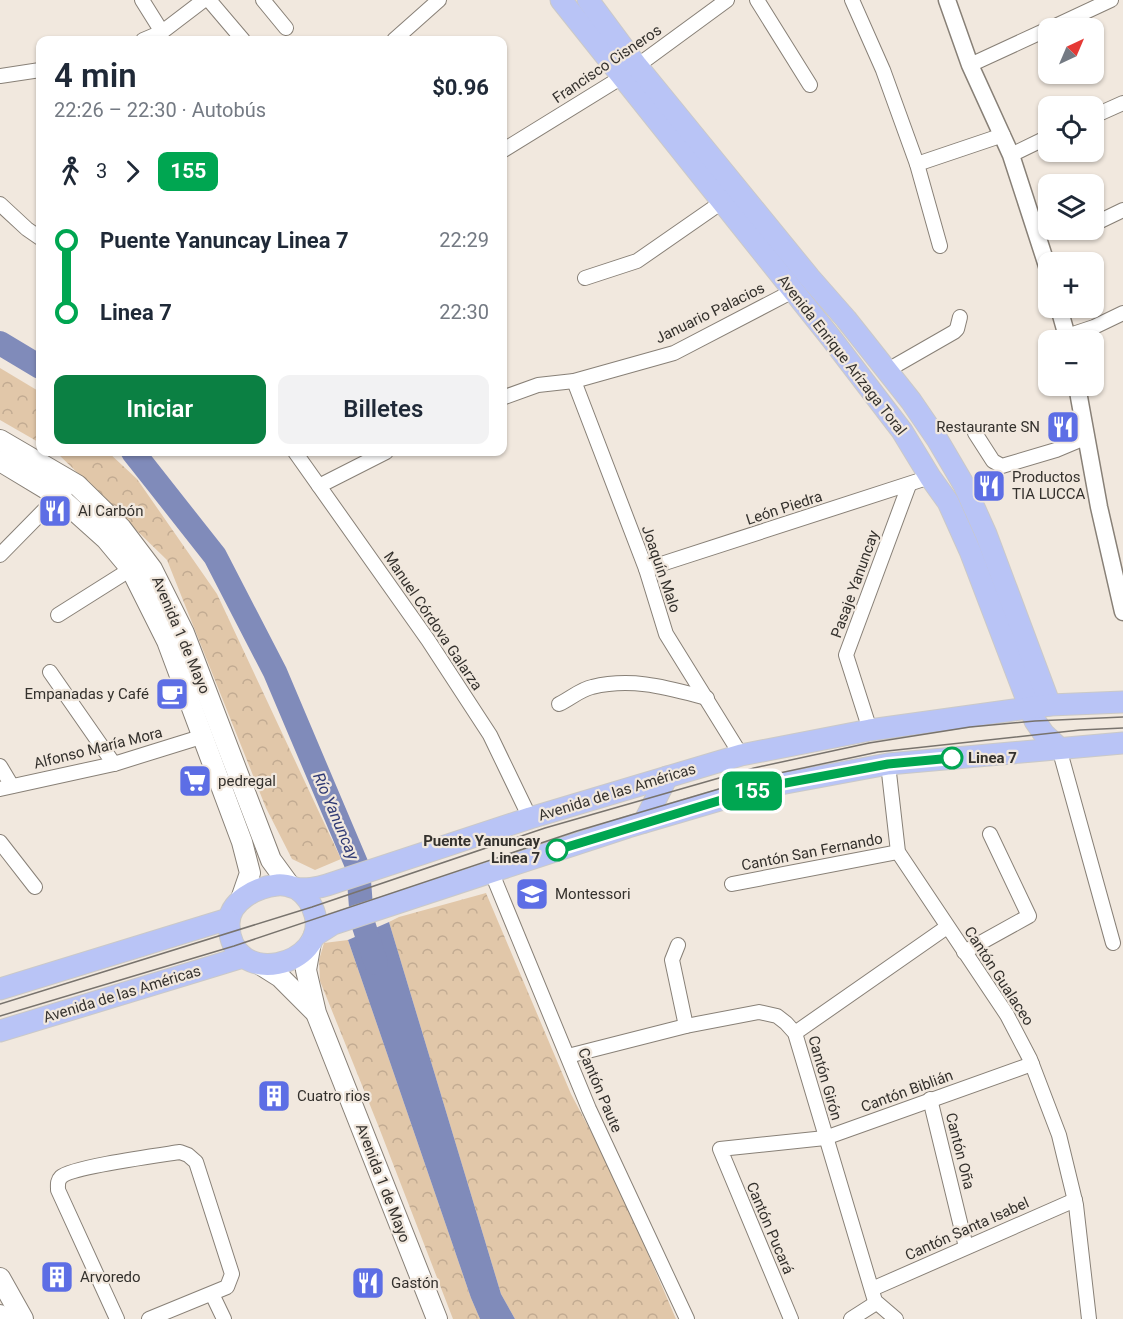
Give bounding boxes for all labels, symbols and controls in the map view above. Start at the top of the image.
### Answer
north arrow [1038,18,1104,84]
map controls [1038,18,1104,396]
street label: Francisco Cisneros [549,21,665,107]
text: 4 min [54,56,137,95]
text: $0.96 [432,75,489,100]
button: locate [1038,96,1104,162]
text: 22:26 – 22:30 · Autobús [54,98,266,122]
icon: walk [54,155,87,188]
icon: forward [116,155,149,188]
text: 3 [96,159,107,183]
text: 155 [170,159,206,183]
button: layers [1038,174,1104,240]
text: Puente Yanuncay Linea 7 [100,228,349,253]
text: 22:29 [439,228,489,252]
button: + [1038,252,1104,318]
street label: Avenida Enrique Arízaga Toral [774,271,910,439]
street label: Januario Palacios [652,279,768,347]
text: Linea 7 [100,300,172,325]
text: 22:30 [439,300,489,324]
button: − [1038,330,1104,396]
button: Iniciar [54,375,266,444]
button: Billetes [278,375,489,444]
restaurant icon: Restaurante SN [1045,409,1081,445]
place label: Restaurante SN [936,418,1040,436]
restaurant icon: Productos TIA LUCCA [971,468,1007,504]
place label: Productos TIA LUCCA [1012,468,1086,503]
street label: León Piedra [744,487,824,529]
restaurant icon: Al Carbón [37,493,73,529]
place label: Al Carbón [78,502,143,520]
street label: Joaquín Malo [638,523,684,615]
street label: Pasaje Yanuncay [827,528,883,640]
street label: Manuel Córdova Galarza [380,548,486,694]
street label: Avenida 1 de Mayo [148,574,214,696]
cafe icon: Empanadas y Café [154,676,190,712]
place label: Empanadas y Café [24,685,149,703]
street label: Alfonso María Mora [32,723,164,773]
marker: Linea 7 [941,747,963,769]
place label: Linea 7 [968,749,1017,767]
street label: Avenida de las Américas [536,759,698,825]
supermarket icon: pedregal [177,763,213,799]
water label: Río Yanuncay [309,770,363,863]
place label: pedregal [218,772,276,790]
line badge: 155 [718,772,786,810]
text: 155 [734,779,770,803]
street label: Cantón San Fernando [740,829,884,875]
place label: Puente Yanuncay Linea 7 [423,832,540,867]
marker: Puente Yanuncay Linea 7 [546,839,568,861]
school or university icon: Montessori [514,876,550,912]
place label: Montessori [555,885,631,903]
street label: Cantón Gualaceo [960,923,1038,1029]
street label: Avenida de las Américas [41,961,203,1027]
street label: Cantón Girón [804,1034,846,1122]
street label: Cantón Paute [574,1045,626,1135]
street label: Cantón Biblián [858,1066,956,1116]
building icon: Cuatro rios [256,1078,292,1114]
place label: Cuatro rios [297,1087,370,1105]
street label: Cantón Oña [942,1111,978,1191]
street label: Avenida 1 de Mayo [352,1121,414,1245]
street label: Cantón Pucará [743,1179,797,1277]
street label: Cantón Santa Isabel [902,1194,1032,1264]
building icon: Arvoredo [39,1259,75,1295]
restaurant icon: Gastón [350,1265,386,1301]
place label: Arvoredo [80,1268,141,1286]
place label: Gastón [391,1274,439,1292]

